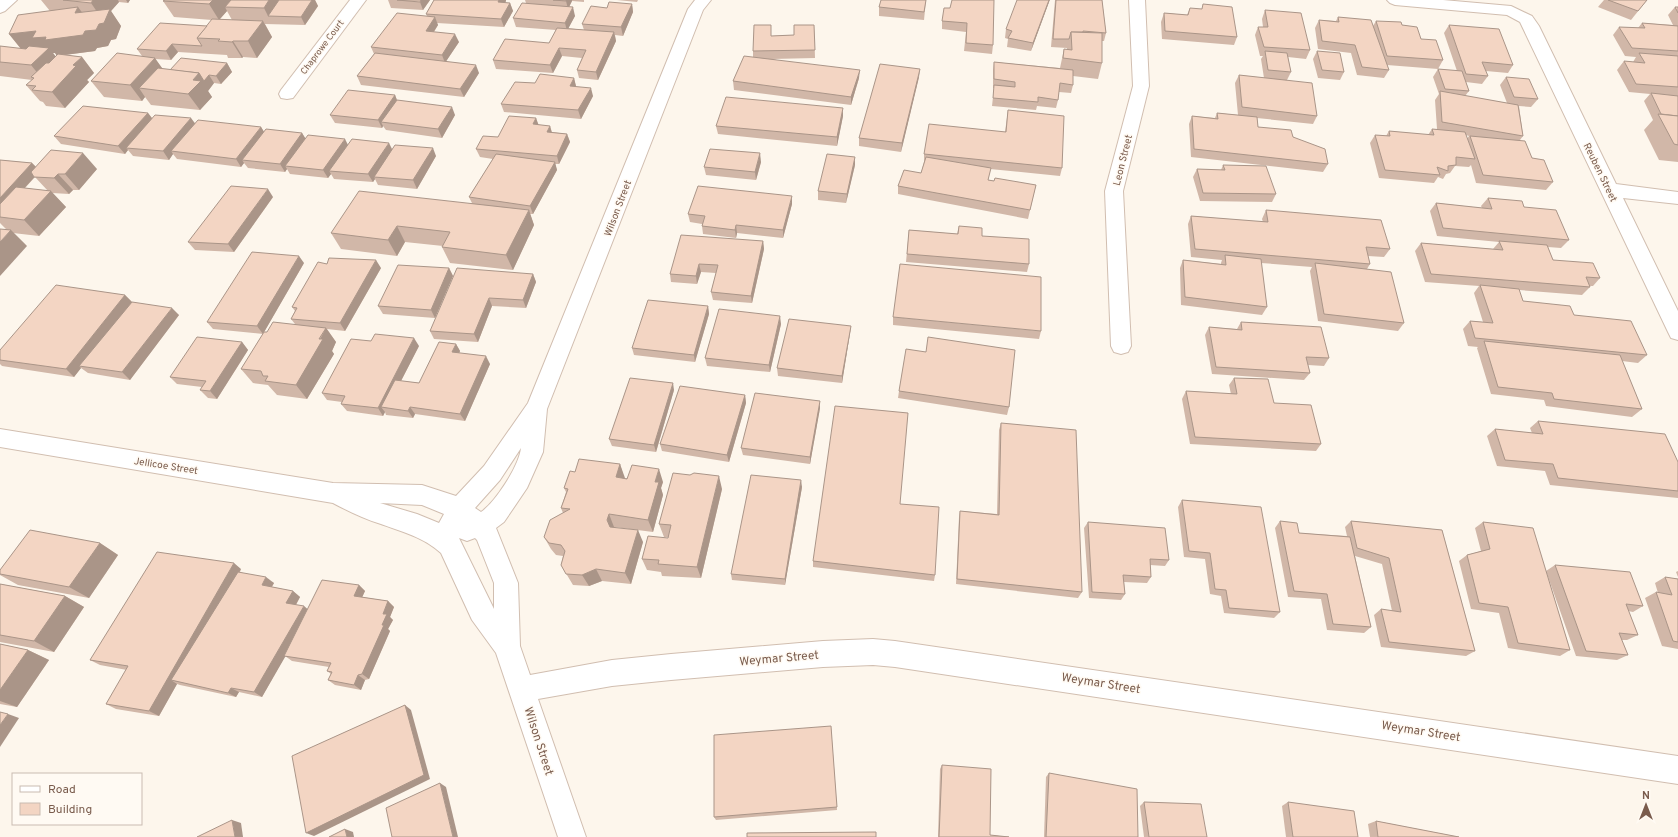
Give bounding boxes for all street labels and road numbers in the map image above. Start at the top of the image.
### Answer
street label: Chaprowe Court [298,18,346,77]
street label: Leon Street [1111,133,1136,187]
street label: Reuben Street [1580,141,1620,205]
street label: Wilson Street [602,178,635,239]
street label: Jellicoe Street [133,455,199,478]
street label: Weymar Street [739,648,820,670]
street label: Weymar Street [1060,670,1141,698]
street label: Wilson Street [519,705,557,778]
street label: Weymar Street [1380,718,1461,746]

